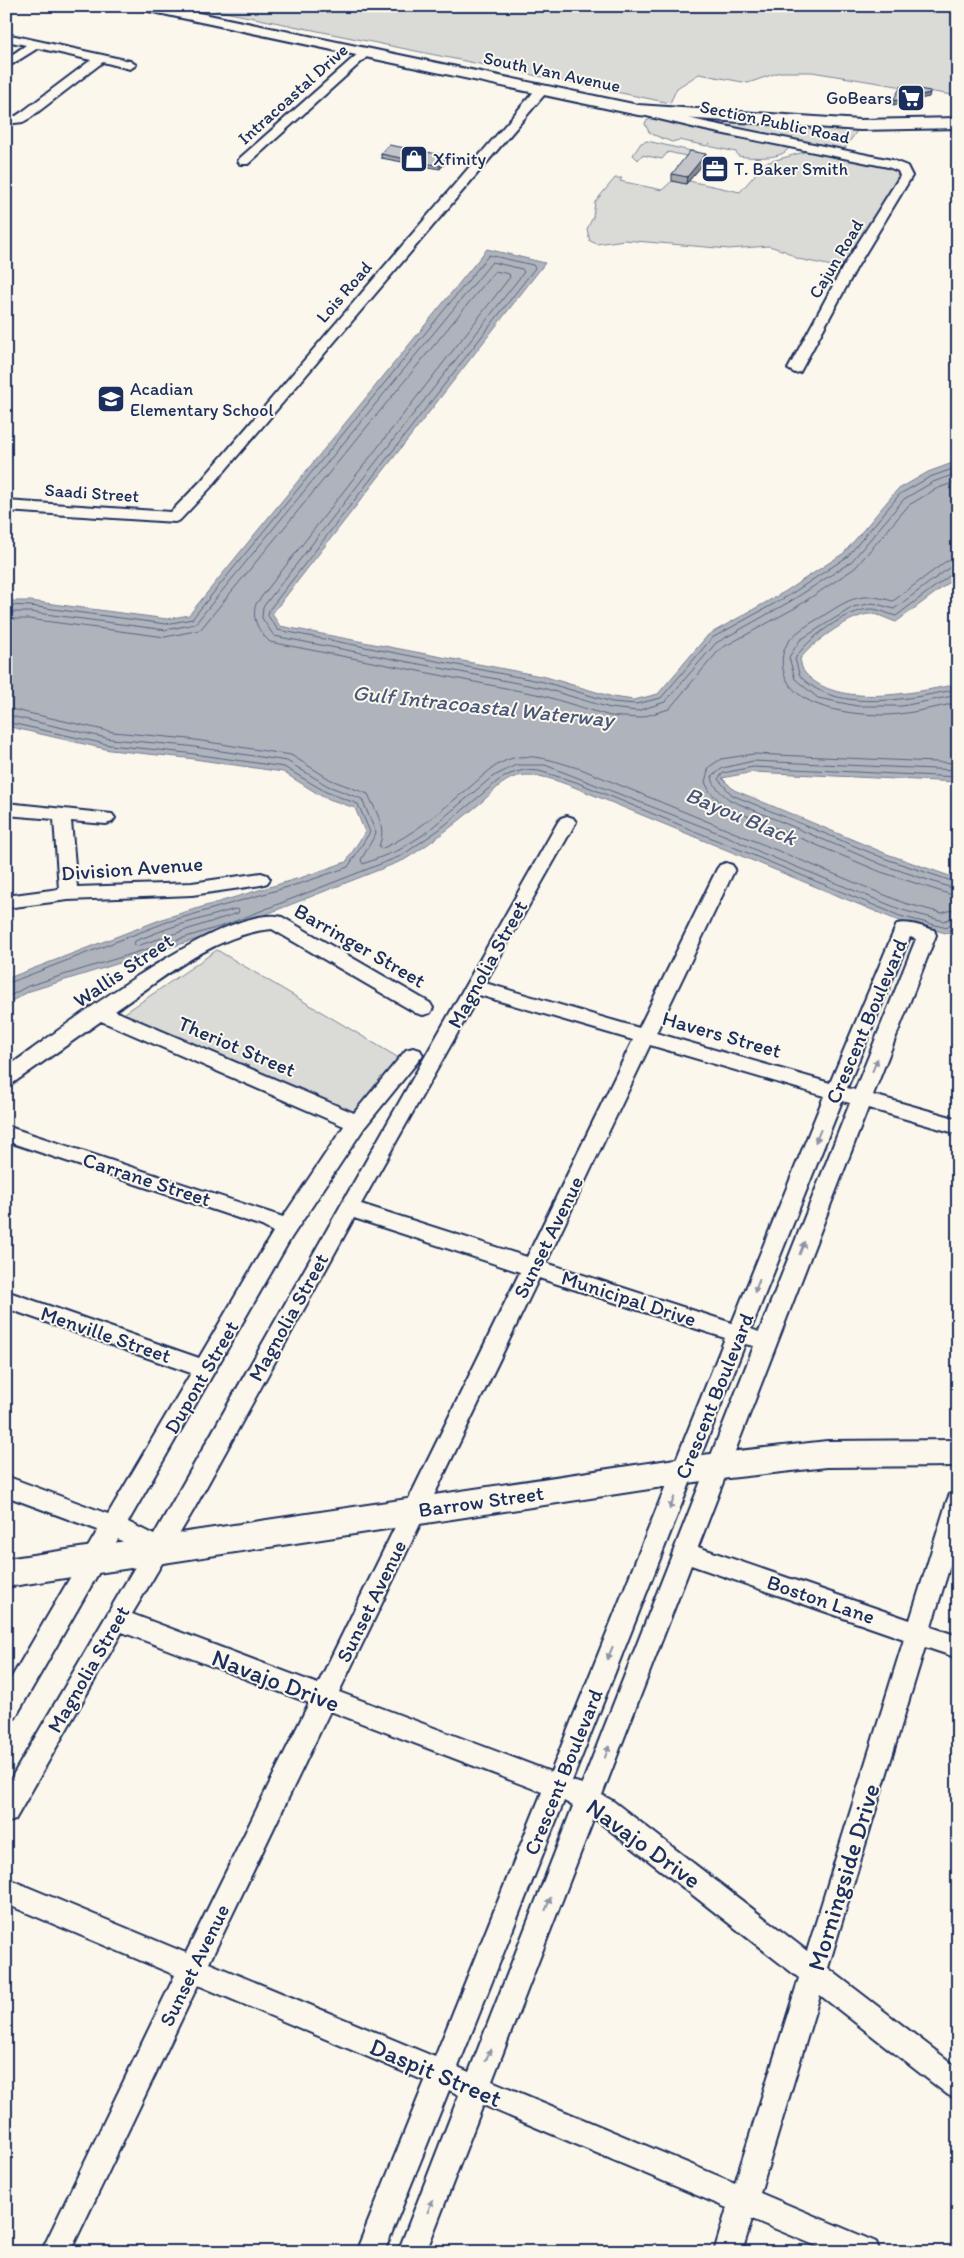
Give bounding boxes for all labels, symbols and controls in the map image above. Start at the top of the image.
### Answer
street label: Intracoastal Drive [233,39,353,149]
street label: South Van Avenue [481,47,623,97]
supermarket icon: GoBears [896,83,926,113]
place label: GoBears [826,87,892,109]
street label: Section Public Road [698,95,852,149]
shop icon: Xfinity [399,144,429,174]
place label: Xfinity [433,148,486,170]
office icon: T. Baker Smith [700,154,730,184]
place label: T. Baker Smith [734,158,848,180]
street label: Cajun Road [804,215,868,303]
street label: Lois Road [311,256,377,327]
place label: Acadian Elementary School [130,378,274,421]
school or university icon: Acadian Elementary School [96,384,126,414]
street label: Saadi Street [44,479,140,507]
water label: Gulf Intracoastal Waterway [351,679,618,733]
water label: Bayou Black [682,781,802,852]
street label: Division Avenue [60,851,204,885]
street label: Magnolia Street [441,895,533,1032]
street label: Barringer Street [290,897,430,993]
street label: Wallis Street [68,927,178,1013]
street label: Crescent Boulevard [820,934,912,1107]
street label: Havers Street [660,1005,784,1063]
street label: Theriot Street [174,1010,300,1082]
one-way arrow [872,1057,879,1072]
one-way arrow [813,1128,821,1143]
street label: Carrane Street [80,1147,214,1212]
street label: Sunset Avenue [508,1172,588,1302]
one-way arrow [798,1240,806,1255]
street label: Magnolia Street [242,1248,334,1385]
street label: Municipal Drive [559,1264,699,1332]
one-way arrow [753,1279,761,1294]
street label: Menville Street [38,1300,175,1368]
street label: Crescent Boulevard [669,1309,759,1483]
street label: Dupont Street [159,1316,244,1438]
street label: Barrow Street [417,1480,545,1522]
one-way arrow [667,1496,675,1510]
street label: Sunset Avenue [331,1536,411,1666]
street label: Boston Lane [764,1569,878,1629]
street label: Magnolia Street [42,1601,135,1737]
street label: Navajo Drive [208,1642,344,1718]
one-way arrow [606,1646,614,1660]
street label: Crescent Boulevard [518,1685,608,1859]
one-way arrow [603,1745,611,1759]
street label: Morningside Drive [800,1780,886,1974]
street label: Navajo Drive [581,1791,707,1895]
one-way arrow [545,1897,553,1911]
street label: Sunset Avenue [154,1900,234,2030]
street label: Daspit Street [365,2031,507,2113]
one-way arrow [485,2048,493,2062]
one-way arrow [426,2199,434,2213]

